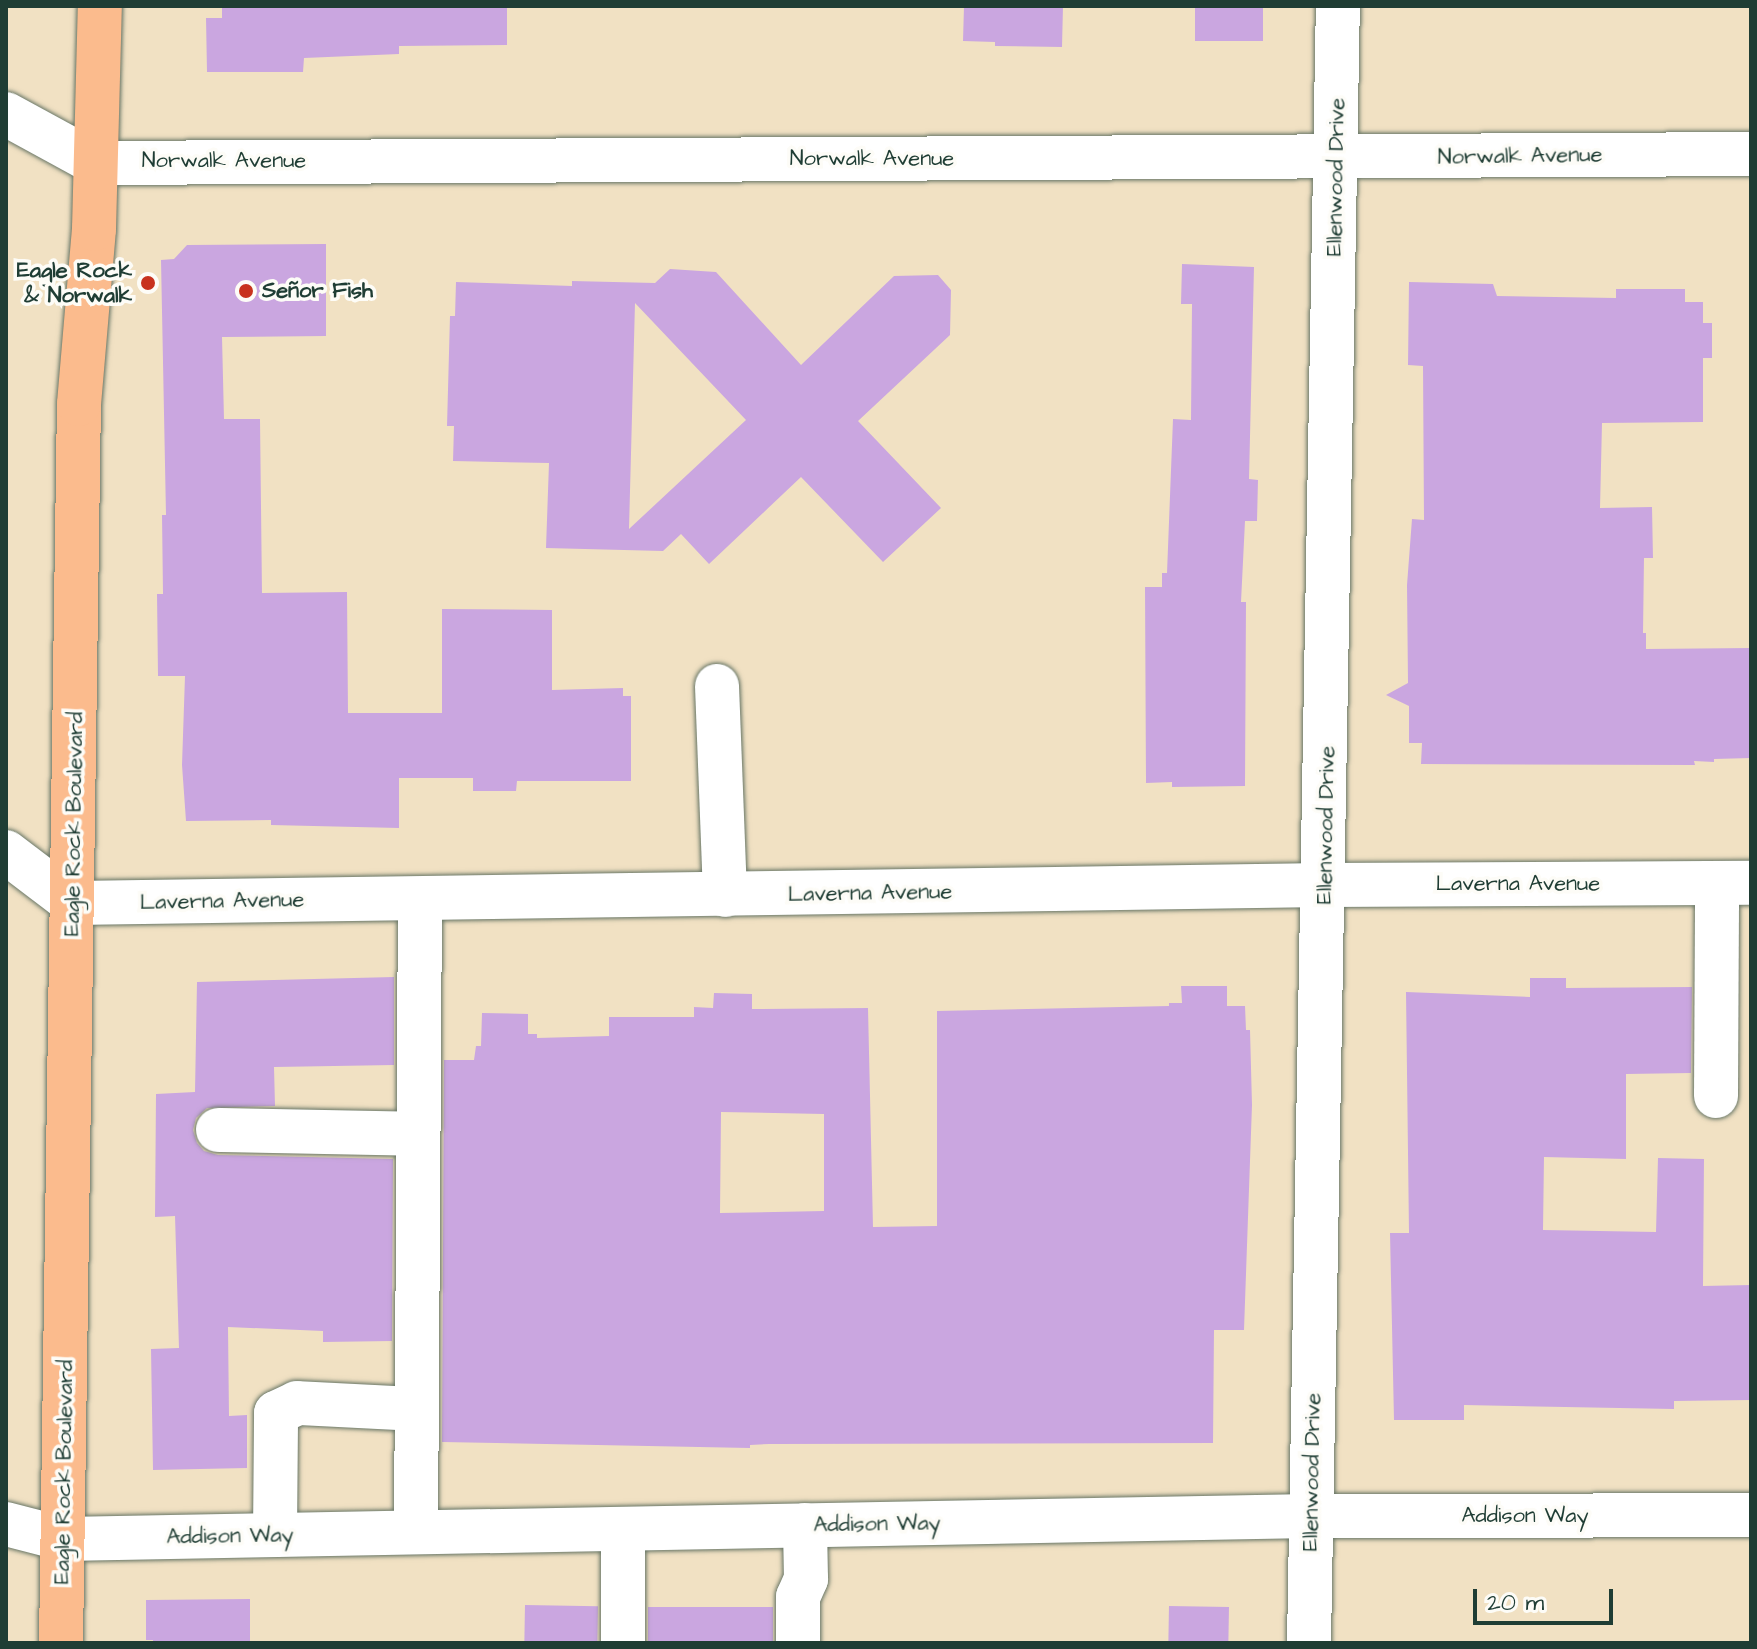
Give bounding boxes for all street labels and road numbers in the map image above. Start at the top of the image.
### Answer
street label: Ellenwood Drive [1321,98,1351,256]
street label: Norwalk Avenue [1438,141,1602,171]
street label: Norwalk Avenue [790,146,954,172]
street label: Norwalk Avenue [142,148,306,174]
street label: Eagle Rock Boulevard [59,711,89,937]
street label: Ellenwood Drive [1311,746,1341,904]
street label: Laverna Avenue [1436,871,1600,897]
street label: Laverna Avenue [788,878,952,908]
street label: Laverna Avenue [140,886,304,916]
street label: Eagle Rock Boulevard [49,1359,79,1585]
street label: Ellenwood Drive [1297,1393,1327,1551]
street label: Addison Way [1461,1503,1589,1529]
street label: Addison Way [813,1510,941,1538]
street label: Addison Way [166,1522,294,1550]

